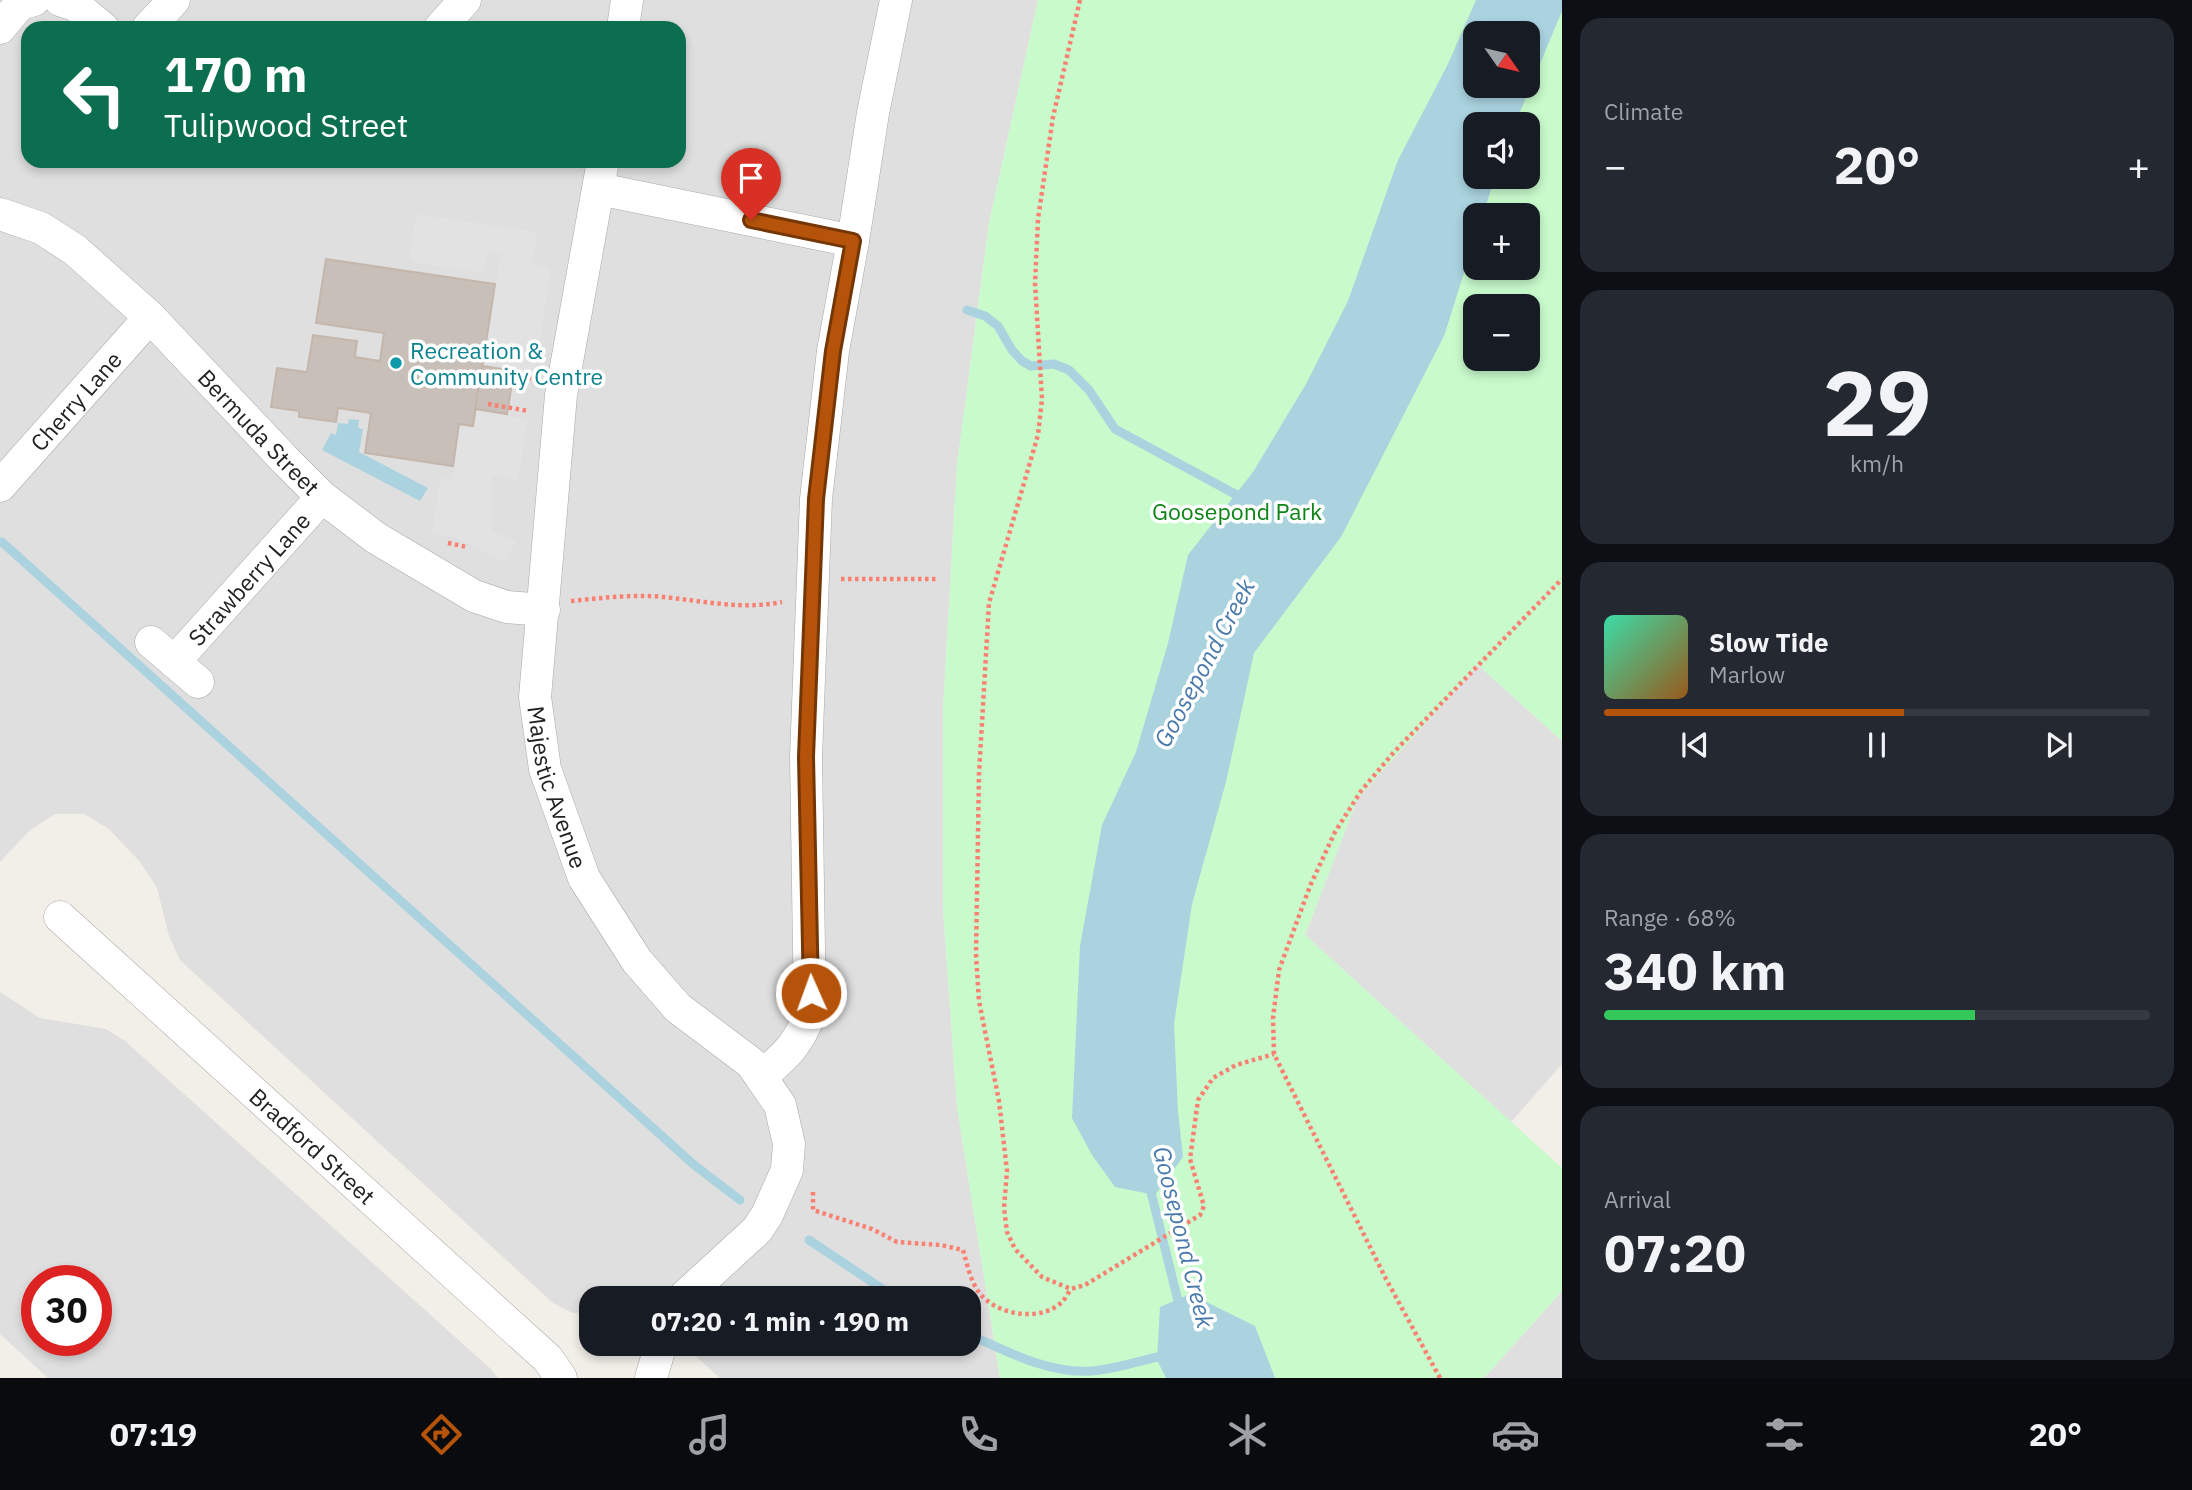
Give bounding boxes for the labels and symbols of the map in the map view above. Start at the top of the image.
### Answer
north arrow [1463,21,1540,98]
pin [721,148,781,220]
place label: Recreation & Community Centre [410,335,603,391]
street label: Cherry Lane [23,345,128,457]
marker: Recreation & Community Centre [388,355,404,371]
street label: Bermuda Street [192,363,327,502]
park label: Goosepond Park [1152,496,1322,526]
street label: Strawberry Lane [181,506,316,652]
water label: Goosepond Creek [1146,573,1262,753]
street label: Majestic Avenue [521,704,594,872]
position arrow [774,956,848,1030]
street label: Bradford Street [244,1081,382,1211]
water label: Goosepond Creek [1146,1143,1222,1332]
speed limit sign: 30 [21,1265,112,1356]

